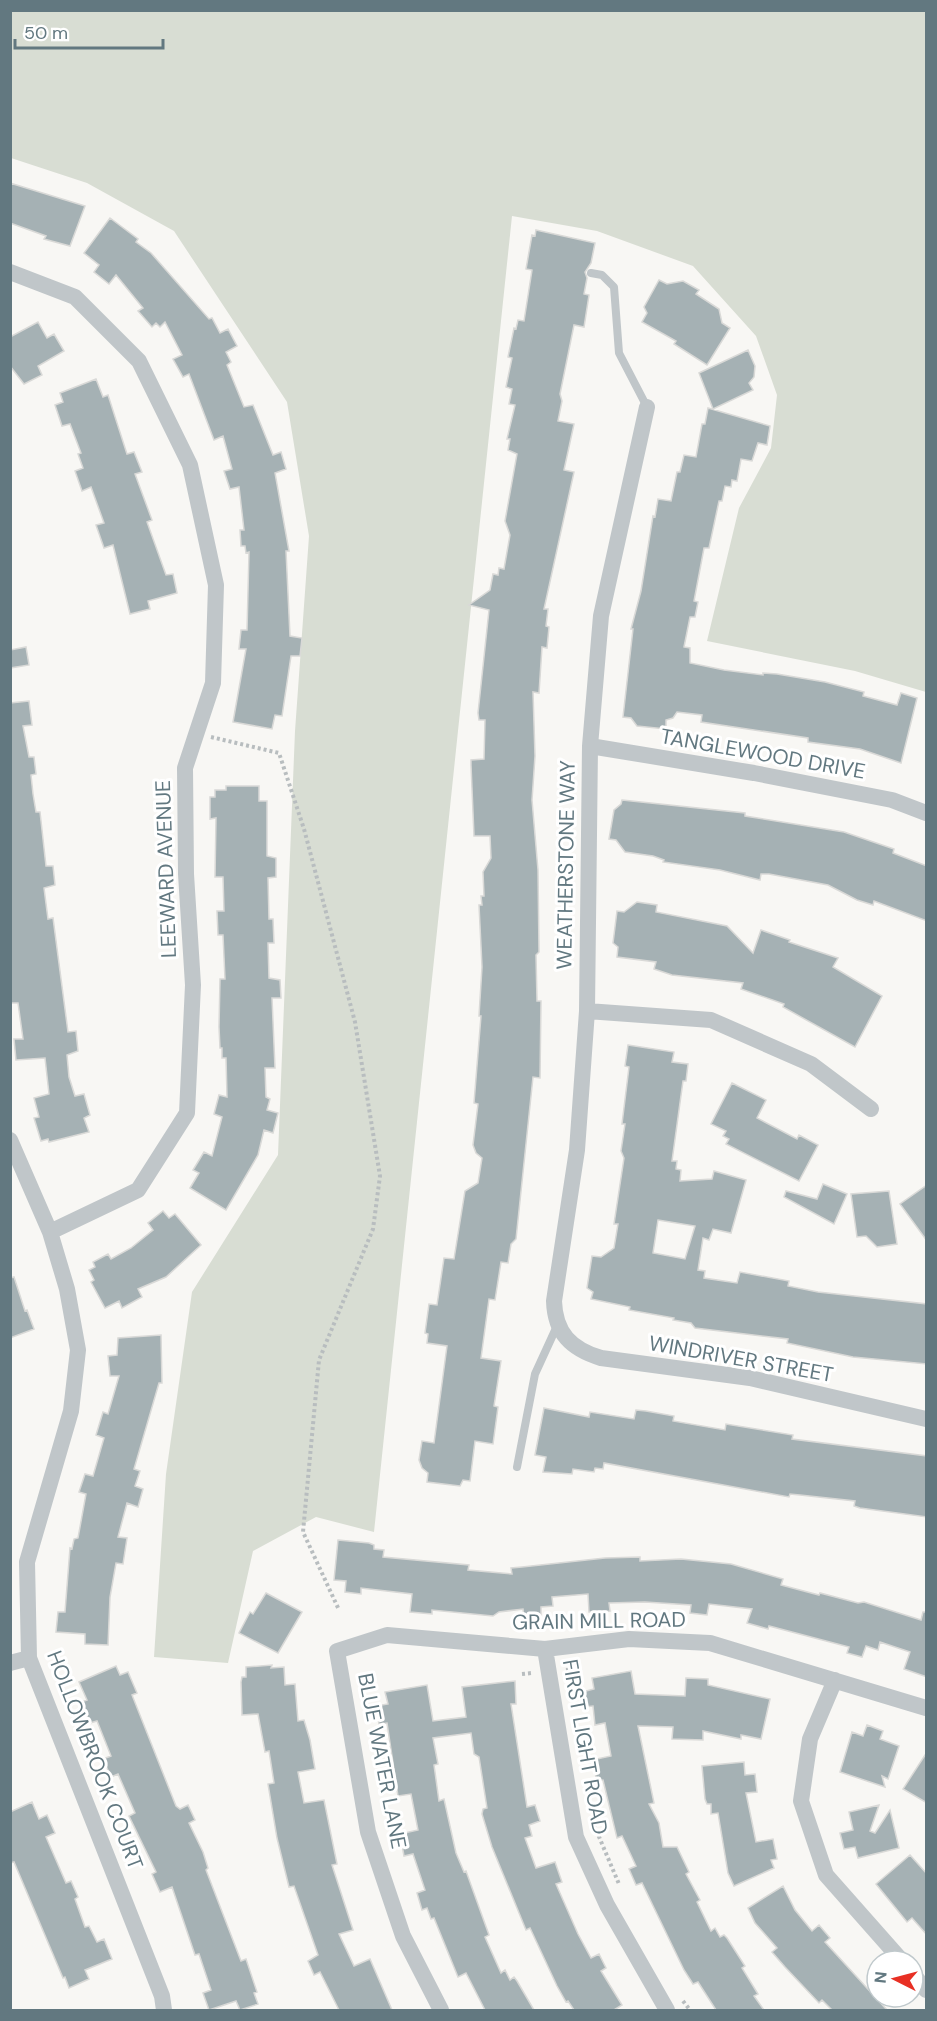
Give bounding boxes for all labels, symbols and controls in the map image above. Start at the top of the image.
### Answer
scale bar [15,12,164,50]
text: 50 m [24,21,68,45]
street label: TANGLEWOOD DRIVE [658,722,868,786]
street label: WEATHERSTONE WAY [550,760,582,970]
street label: LEEWARD AVENUE [149,780,183,958]
street label: WINDRIVER STREET [646,1329,836,1389]
street label: GRAIN MILL ROAD [512,1605,686,1637]
street label: HOLLOWBROOK COURT [40,1647,150,1874]
street label: FIRST LIGHT ROAD [556,1657,614,1837]
street label: BLUE WATER LANE [351,1671,413,1851]
north arrow [865,1949,925,2009]
text: N [870,1971,892,1984]

